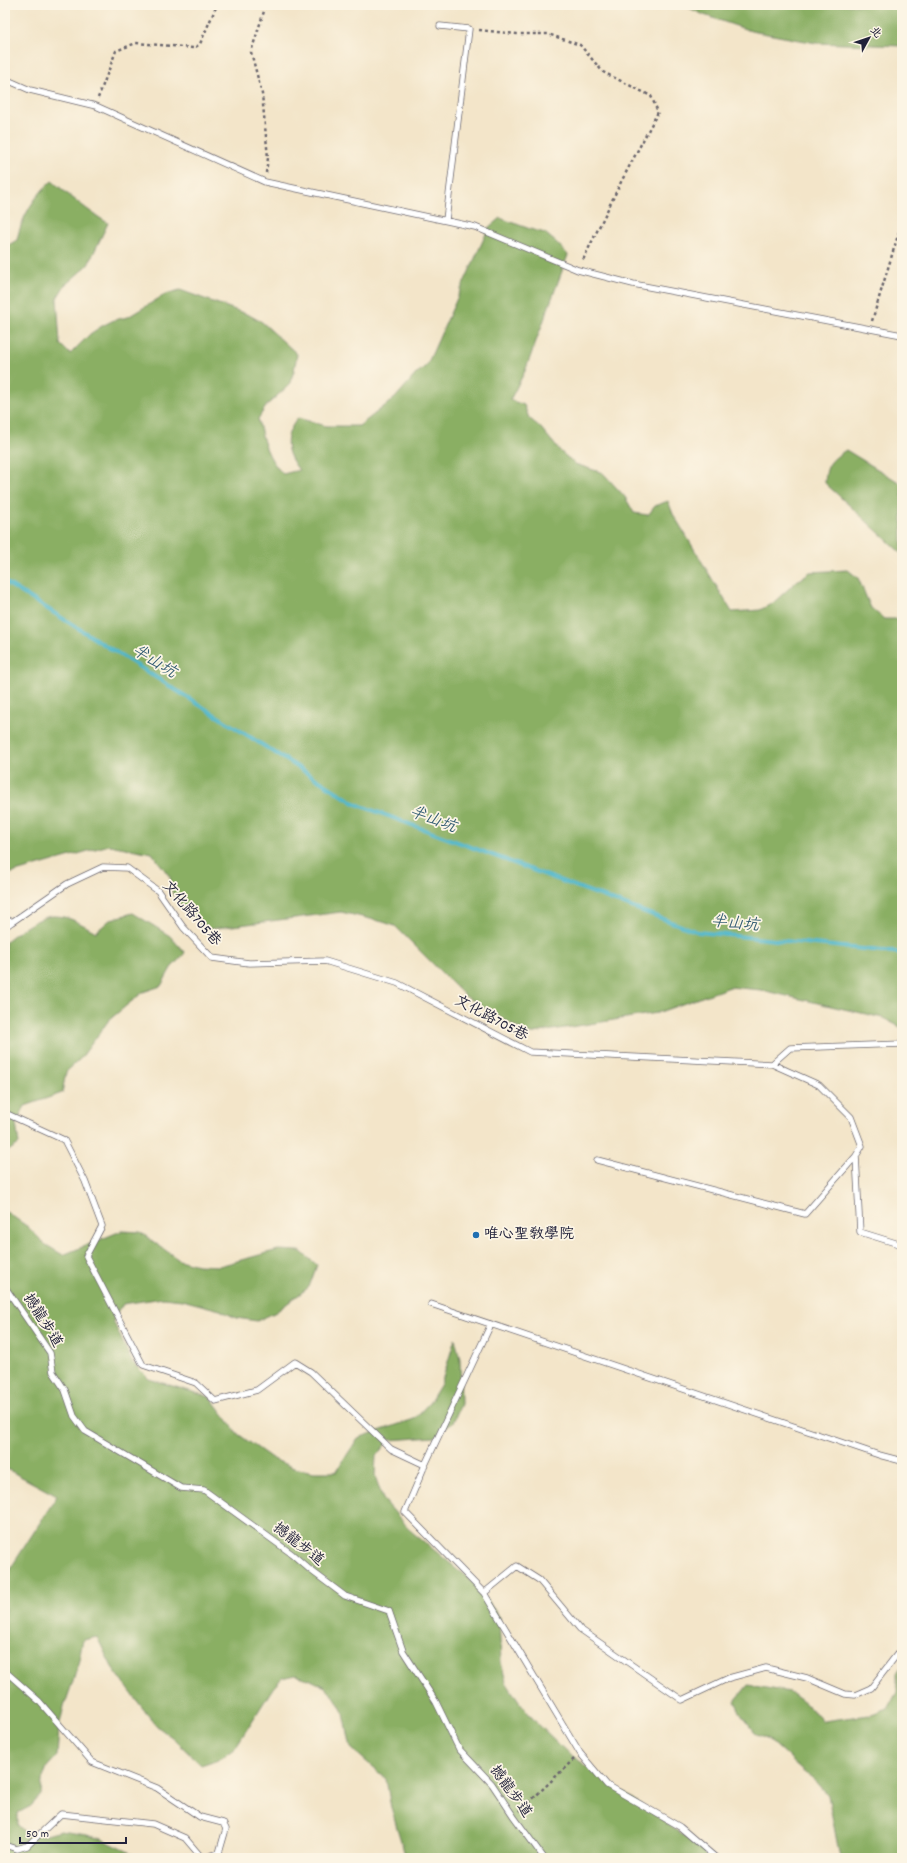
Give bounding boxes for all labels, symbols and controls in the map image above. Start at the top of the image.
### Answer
north arrow [849,18,889,58]
text: 北 [865,24,885,42]
water label: 半山坑 [128,640,182,686]
water label: 半山坑 [406,801,461,840]
street label: 文化路705巷 [156,876,226,952]
water label: 半山坑 [710,910,762,938]
street label: 文化路705巷 [450,990,532,1048]
place label: 唯心聖教學院 [484,1224,574,1246]
marker: 唯心聖教學院 [471,1230,481,1240]
street label: 撼龍步道 [17,1290,67,1352]
street label: 撼龍步道 [268,1518,328,1572]
street label: 撼龍步道 [483,1761,537,1823]
scale bar [20,1819,126,1845]
text: 50 m [26,1826,49,1843]

